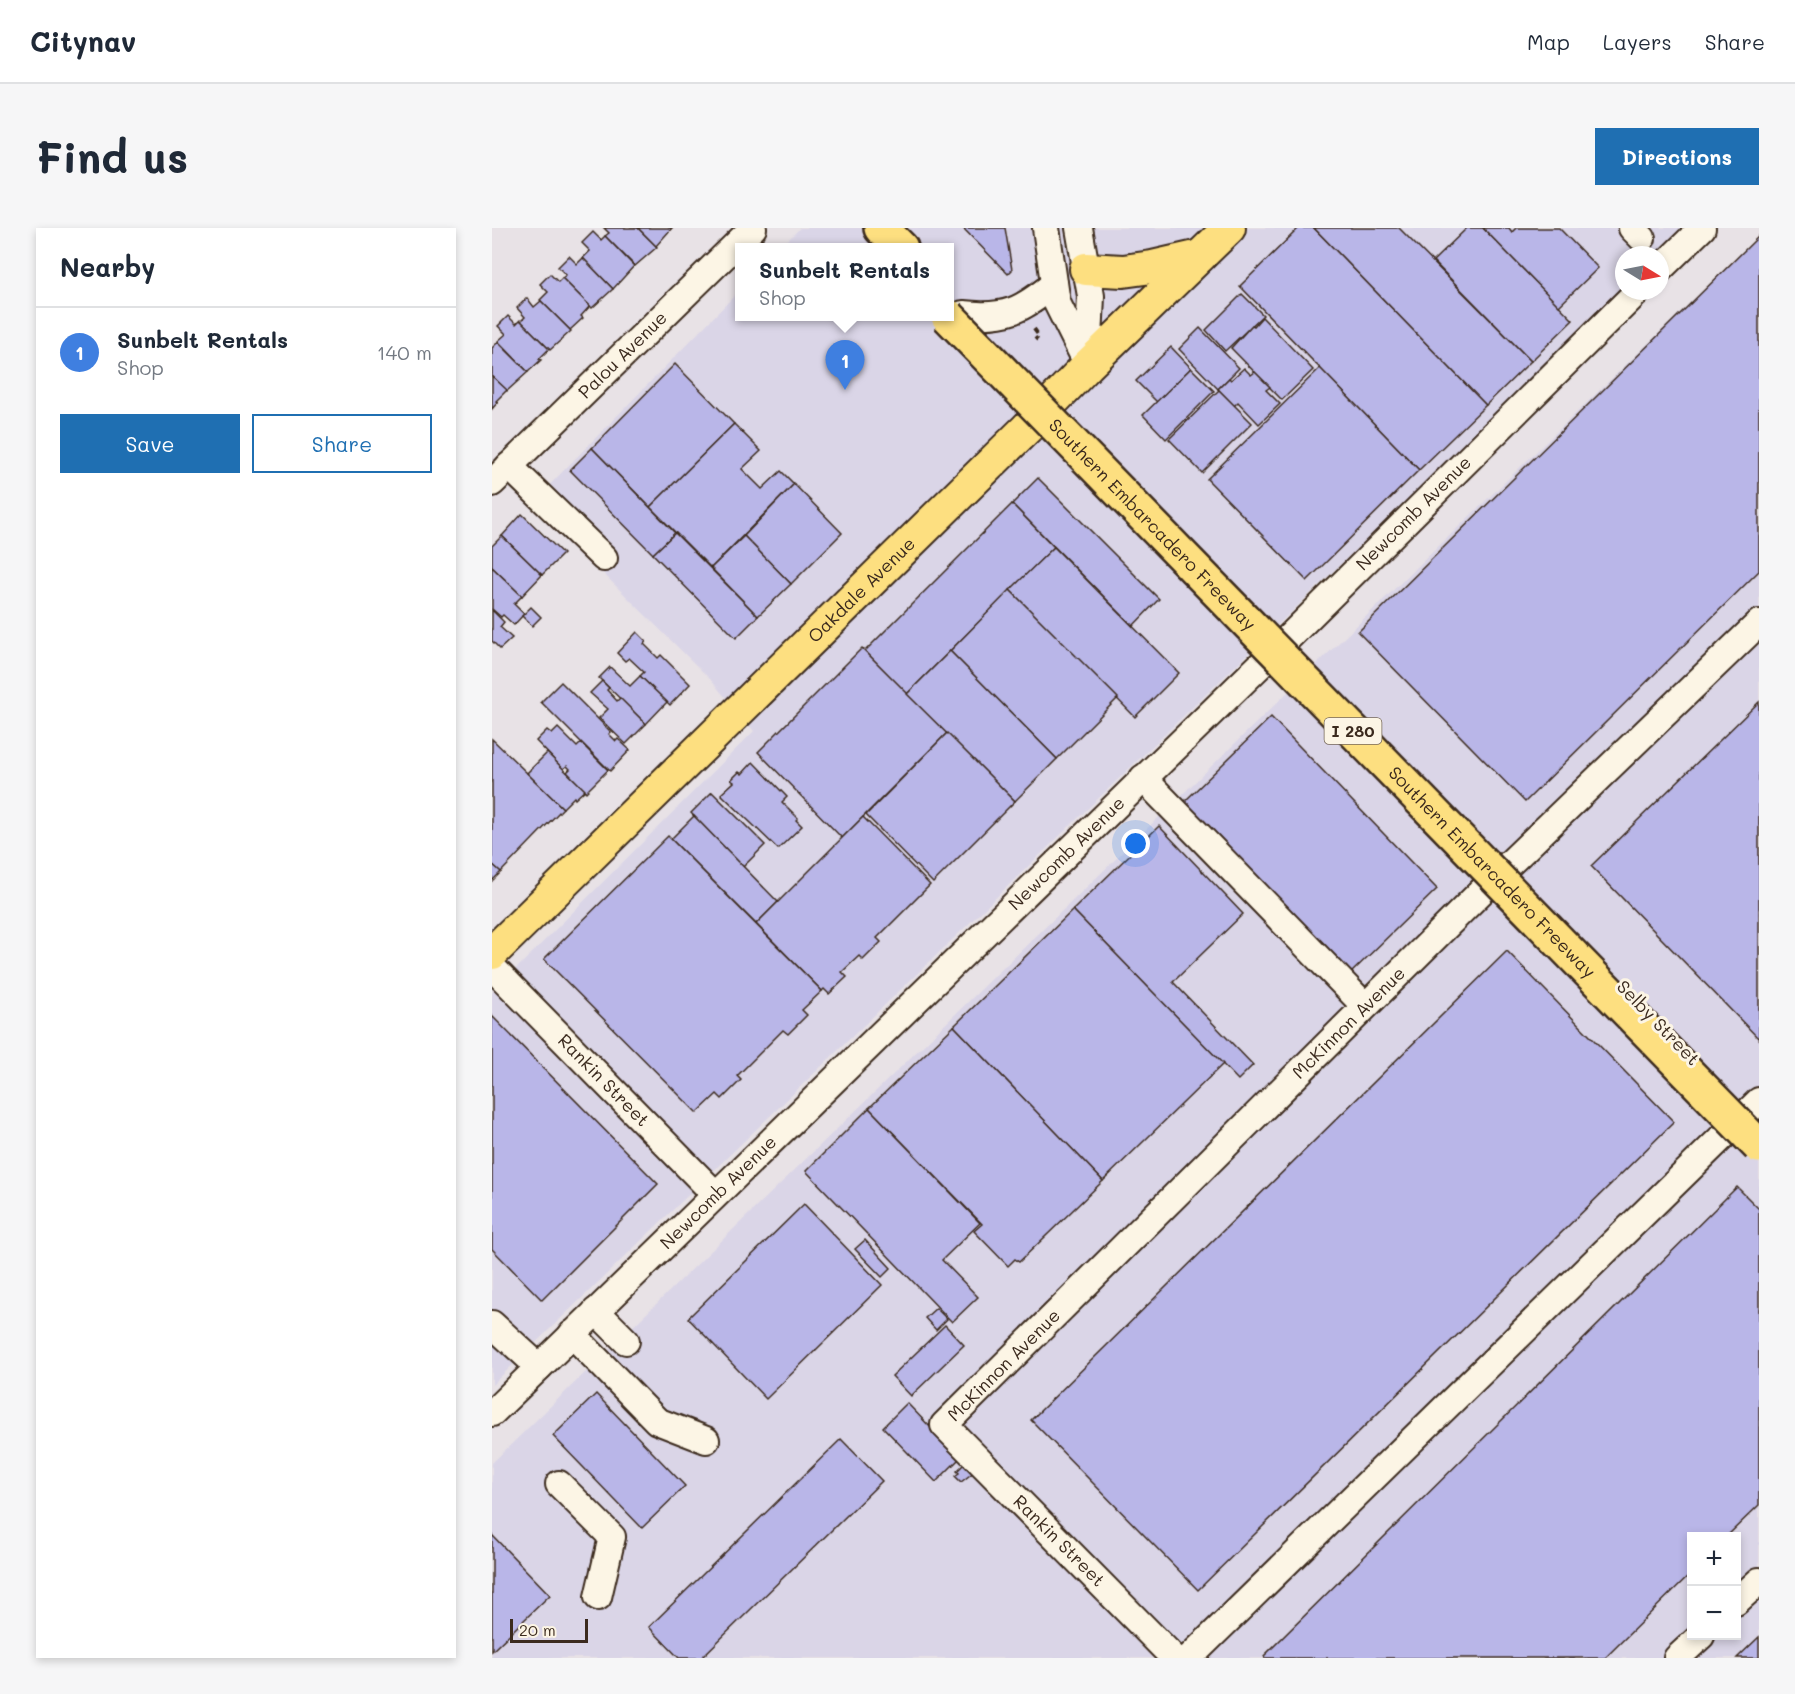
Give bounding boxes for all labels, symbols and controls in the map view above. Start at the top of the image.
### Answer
text: Citynav [30,23,136,59]
text: Map [1527,28,1570,55]
text: Layers [1603,28,1672,55]
text: Share [1705,28,1765,55]
button: Directions [1595,128,1759,185]
text: Find us [36,129,188,184]
popup [735,243,954,321]
north arrow [1615,246,1669,300]
text: Nearby [60,250,155,284]
text: Sunbelt Rentals [759,255,930,284]
text: Shop [759,284,806,310]
street label: Palou Avenue [573,305,672,403]
text: Sunbelt Rentals [117,325,288,354]
text: 1 [75,339,84,365]
text: 140 m [377,339,432,365]
pin: 1 [826,340,864,390]
text: Shop [117,354,164,380]
street label: Southern Embarcadero Freeway [1044,413,1262,635]
button: Save [60,414,240,473]
button: Share [252,414,432,473]
street label: Newcomb Avenue [1350,450,1476,575]
street label: Oakdale Avenue [802,531,920,648]
road number: I 280 [1324,718,1382,744]
street label: Southern Embarcadero Freeway [1384,761,1601,983]
street label: Newcomb Avenue [1003,791,1129,915]
your location [1121,829,1150,858]
street label: McKinnon Avenue [1286,961,1410,1084]
street label: Selby Street [1612,975,1705,1070]
street label: Rankin Street [553,1028,655,1131]
street label: Newcomb Avenue [654,1130,781,1254]
street label: McKinnon Avenue [942,1303,1065,1426]
street label: Rankin Street [1009,1489,1111,1591]
map controls [1687,1532,1741,1640]
button: + [1687,1532,1741,1586]
button: − [1687,1586,1741,1640]
scale bar [510,1616,588,1644]
text: 20 m [519,1619,556,1640]

